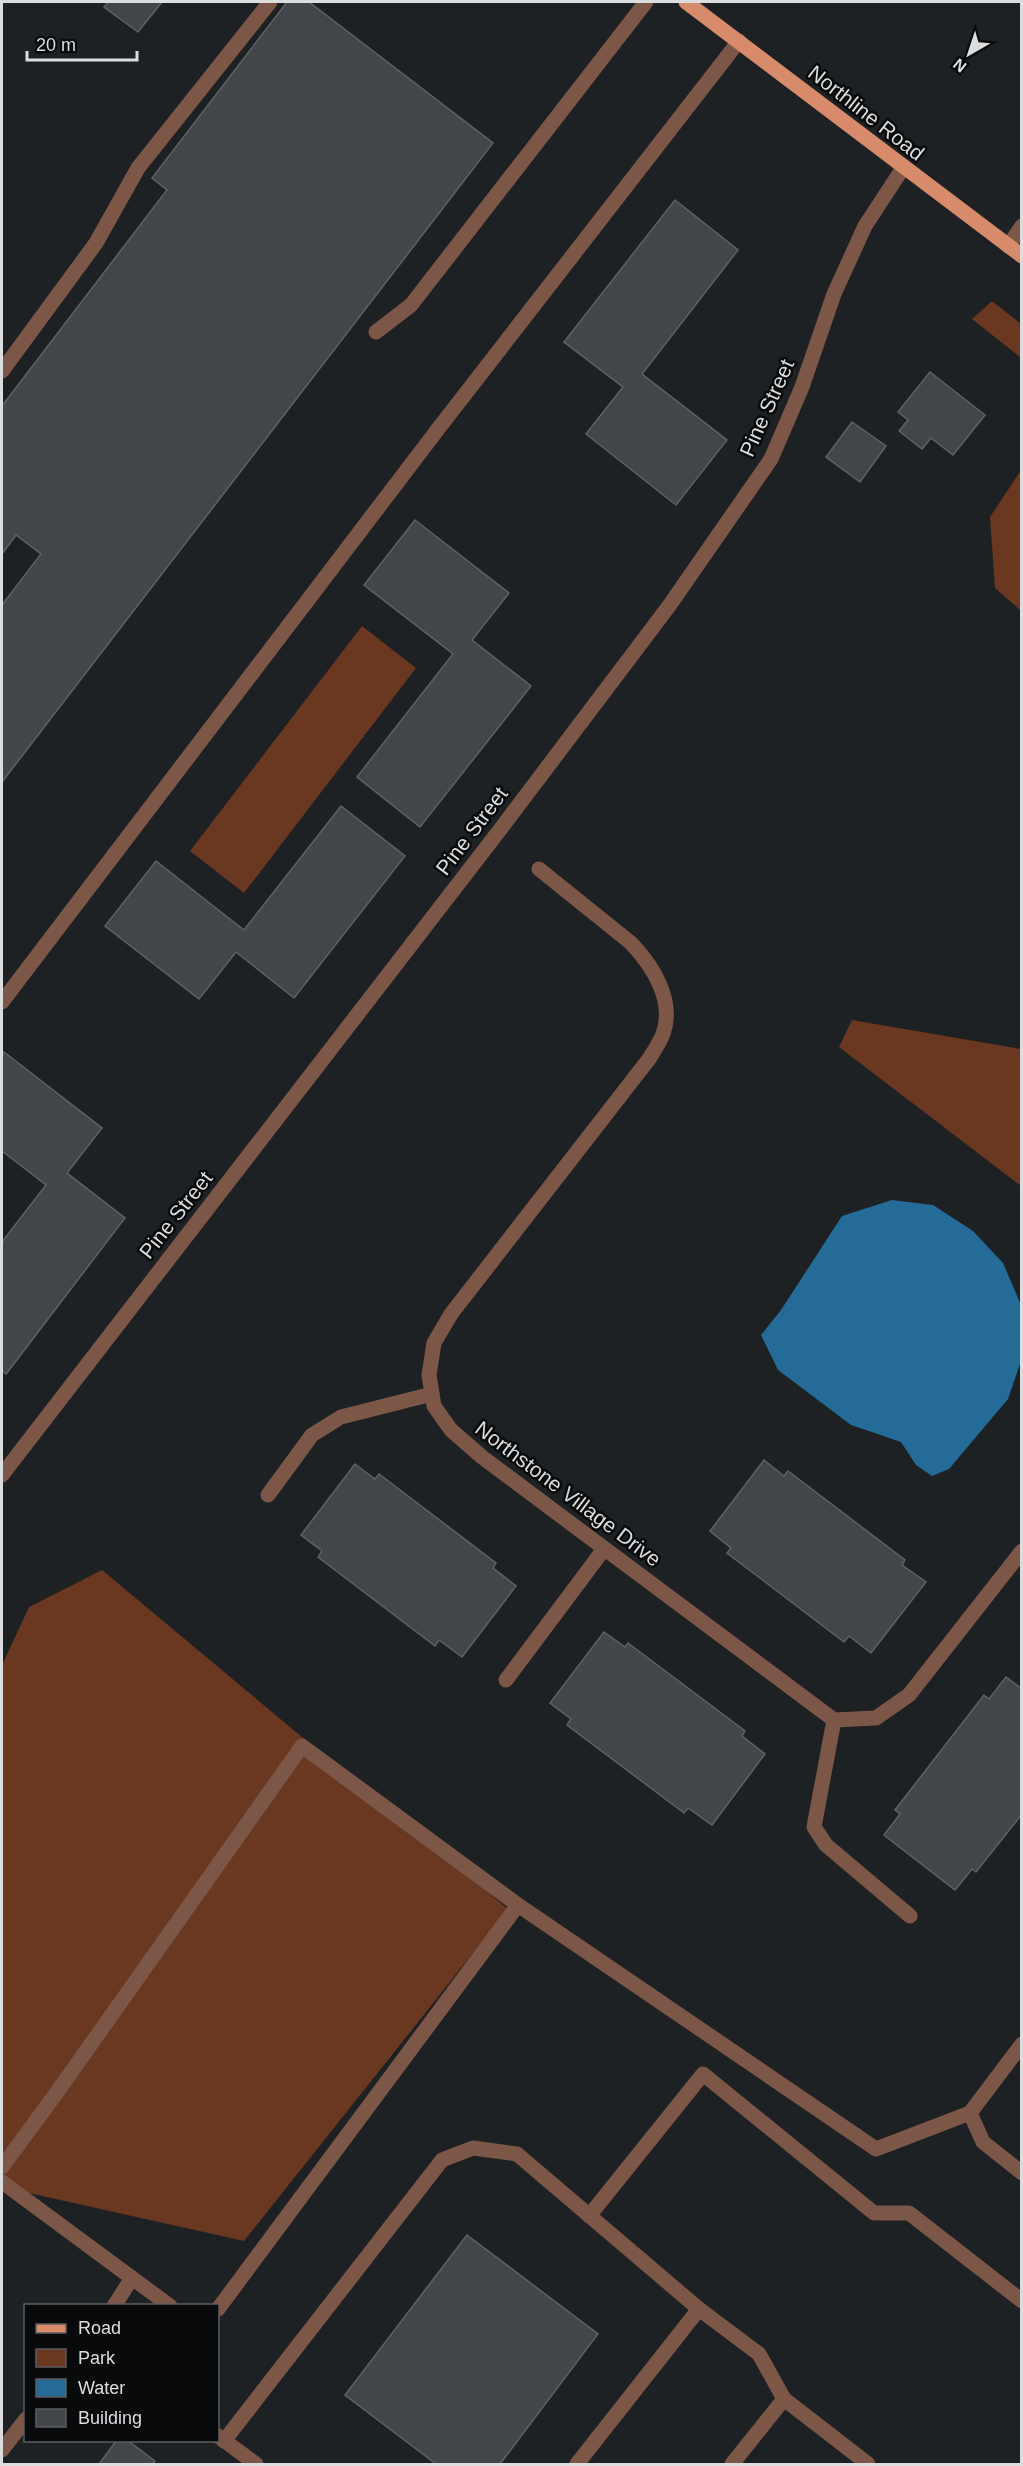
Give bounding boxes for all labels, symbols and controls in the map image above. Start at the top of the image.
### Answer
scale bar [27,24,136,62]
north arrow [939,24,999,84]
text: 20 m [36,35,76,55]
text: N [950,55,970,76]
street label: Northline Road [804,60,929,165]
street label: Pine Street [735,356,798,460]
street label: Pine Street [431,782,512,879]
street label: Pine Street [135,1167,217,1263]
street label: Northstone Village Drive [471,1416,665,1571]
legend [24,2304,219,2442]
text: Road [78,2318,121,2338]
text: Park [78,2348,116,2368]
text: Water [78,2378,125,2398]
text: Building [78,2408,142,2428]

